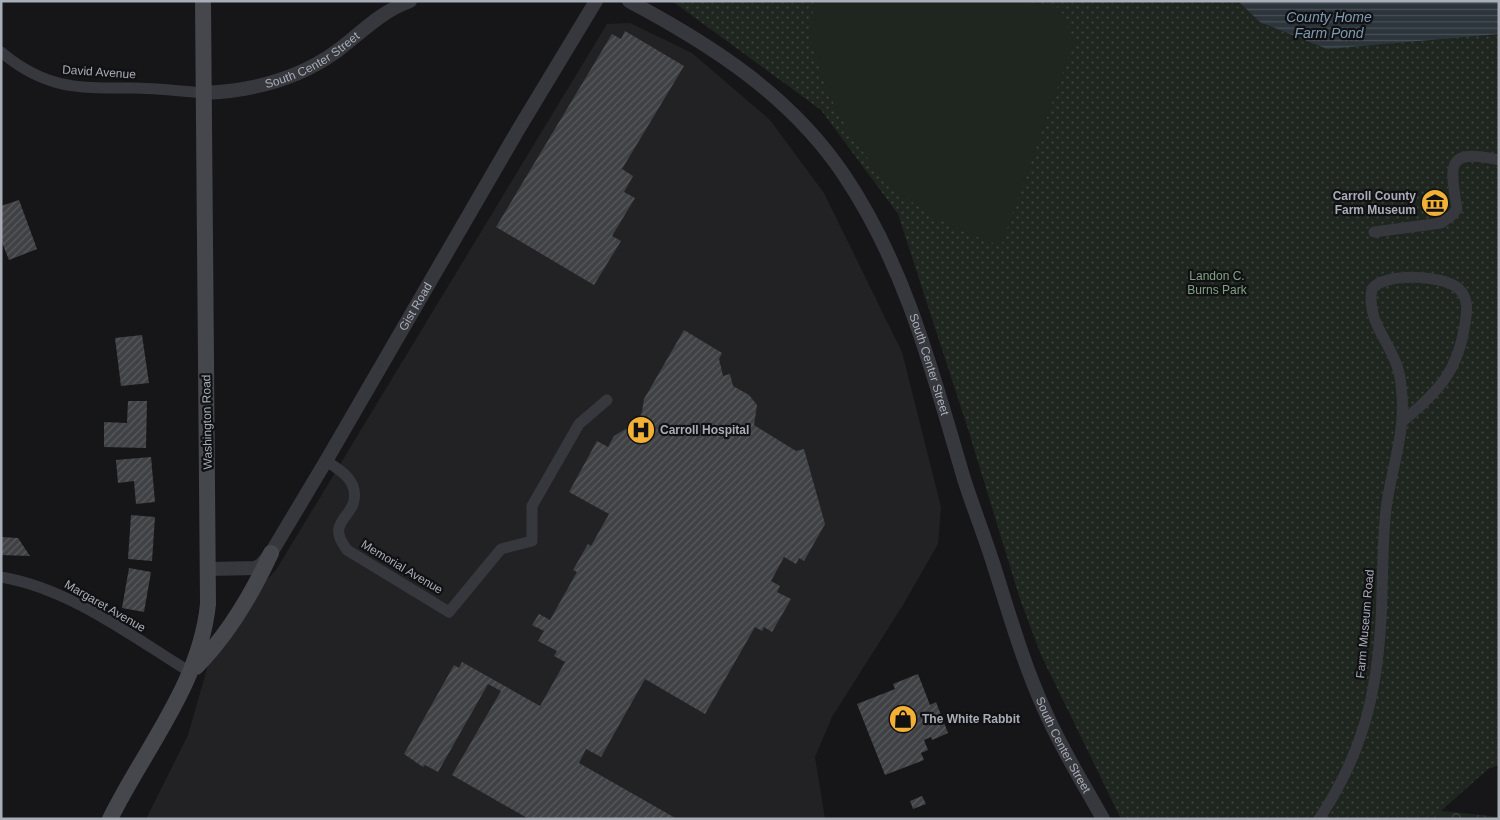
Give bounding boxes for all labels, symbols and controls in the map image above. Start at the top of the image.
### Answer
water label: County Home Farm Pond [1286,9,1372,41]
street label: South Center Street [263,29,363,91]
street label: David Avenue [62,62,137,82]
museum icon: Carroll County Farm Museum [1420,188,1450,218]
place label: Carroll County Farm Museum [1333,189,1416,217]
park label: Landon C. Burns Park [1187,269,1248,297]
street label: Gist Road [396,280,435,333]
street label: South Center Street [906,312,952,418]
street label: Washington Road [199,374,215,470]
hospital icon: Carroll Hospital [626,415,656,445]
place label: Carroll Hospital [660,423,749,437]
street label: Memorial Avenue [359,537,446,597]
street label: Farm Museum Road [1353,569,1377,679]
street label: Margaret Avenue [62,577,148,635]
street label: South Center Street [1033,695,1094,796]
shop icon: The White Rabbit [888,704,918,734]
place label: The White Rabbit [922,712,1020,726]

